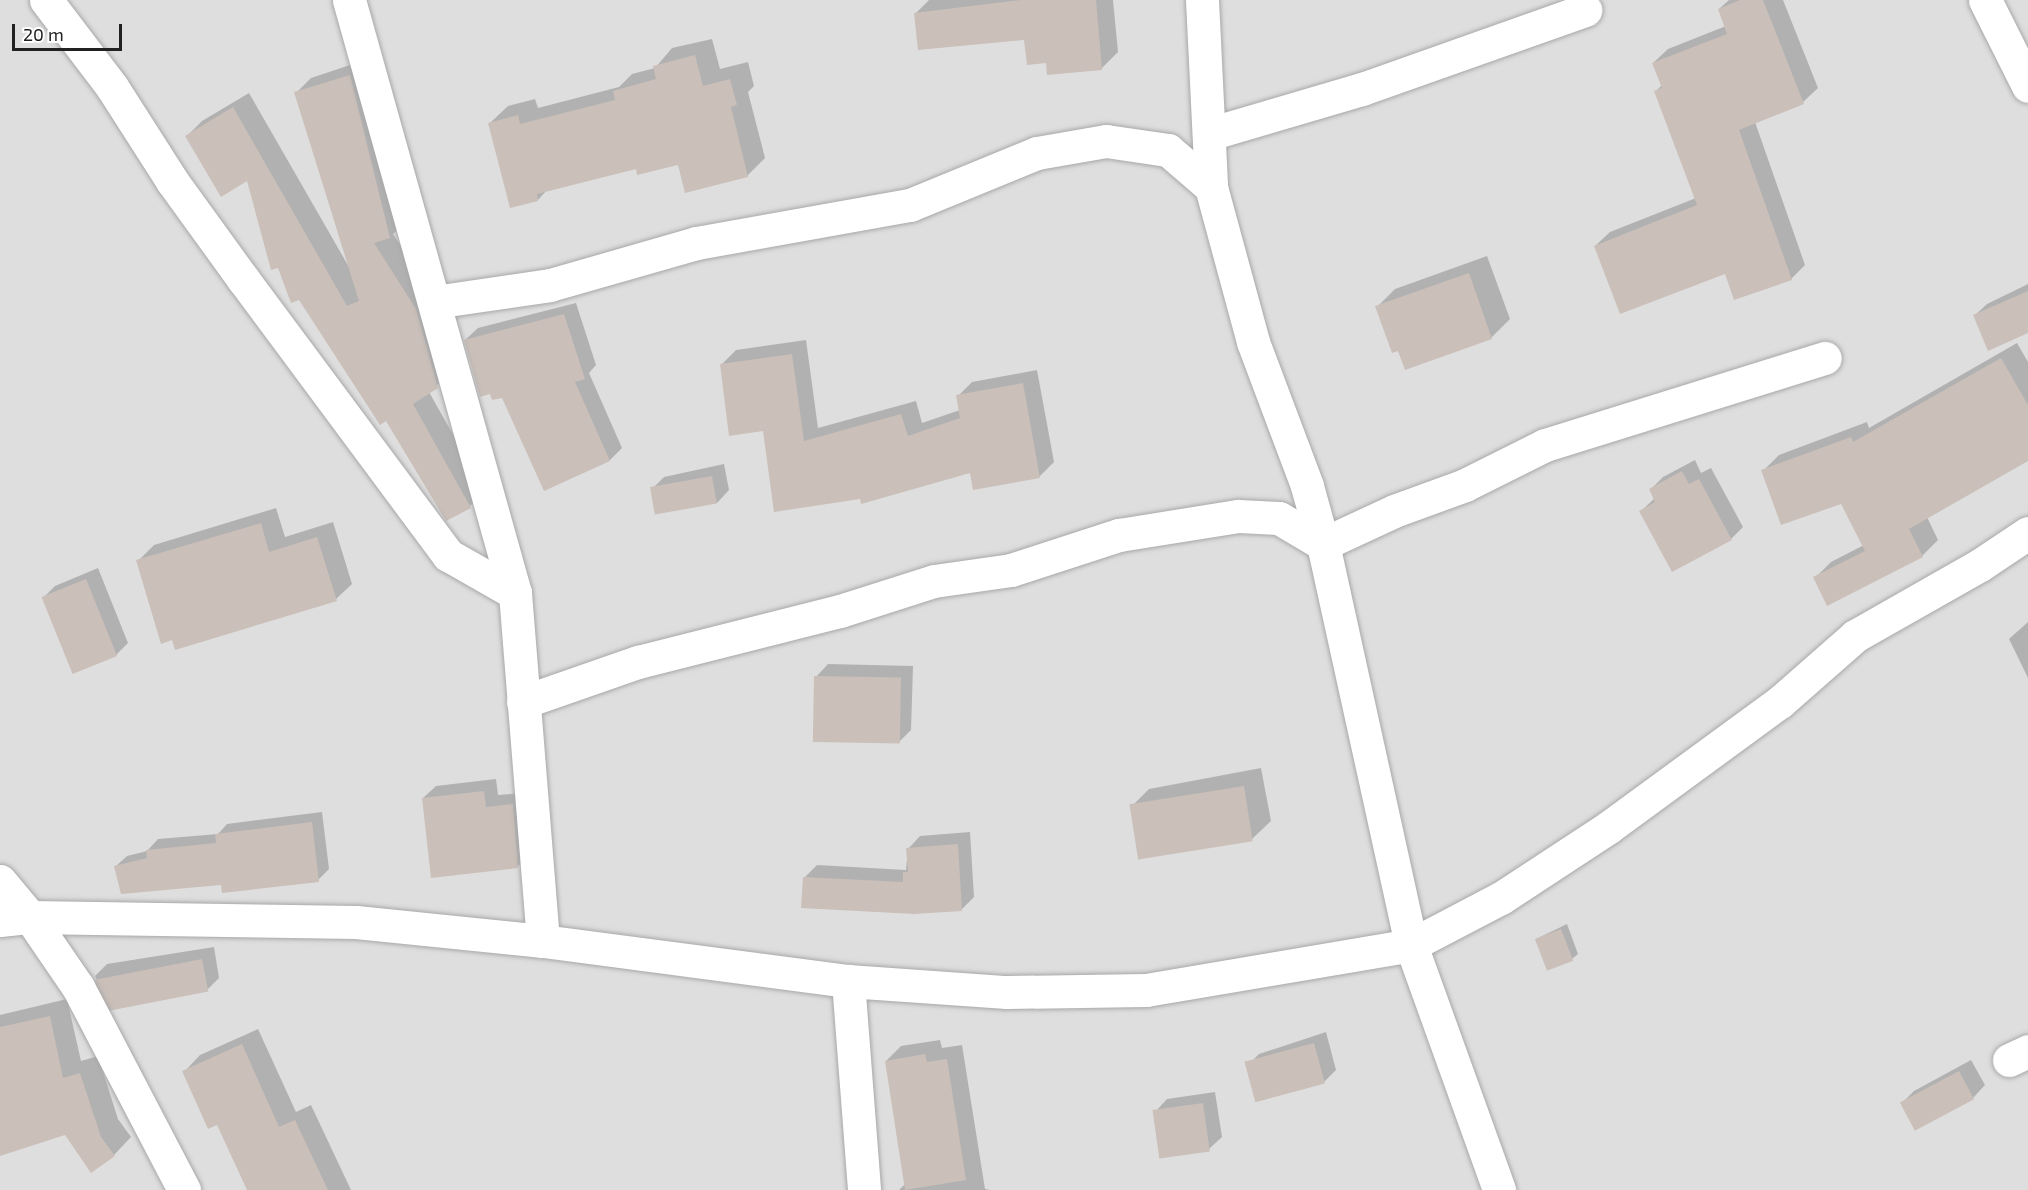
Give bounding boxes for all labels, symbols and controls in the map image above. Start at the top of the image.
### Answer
scale bar [15,12,124,50]
text: 20 m [23,23,64,45]

